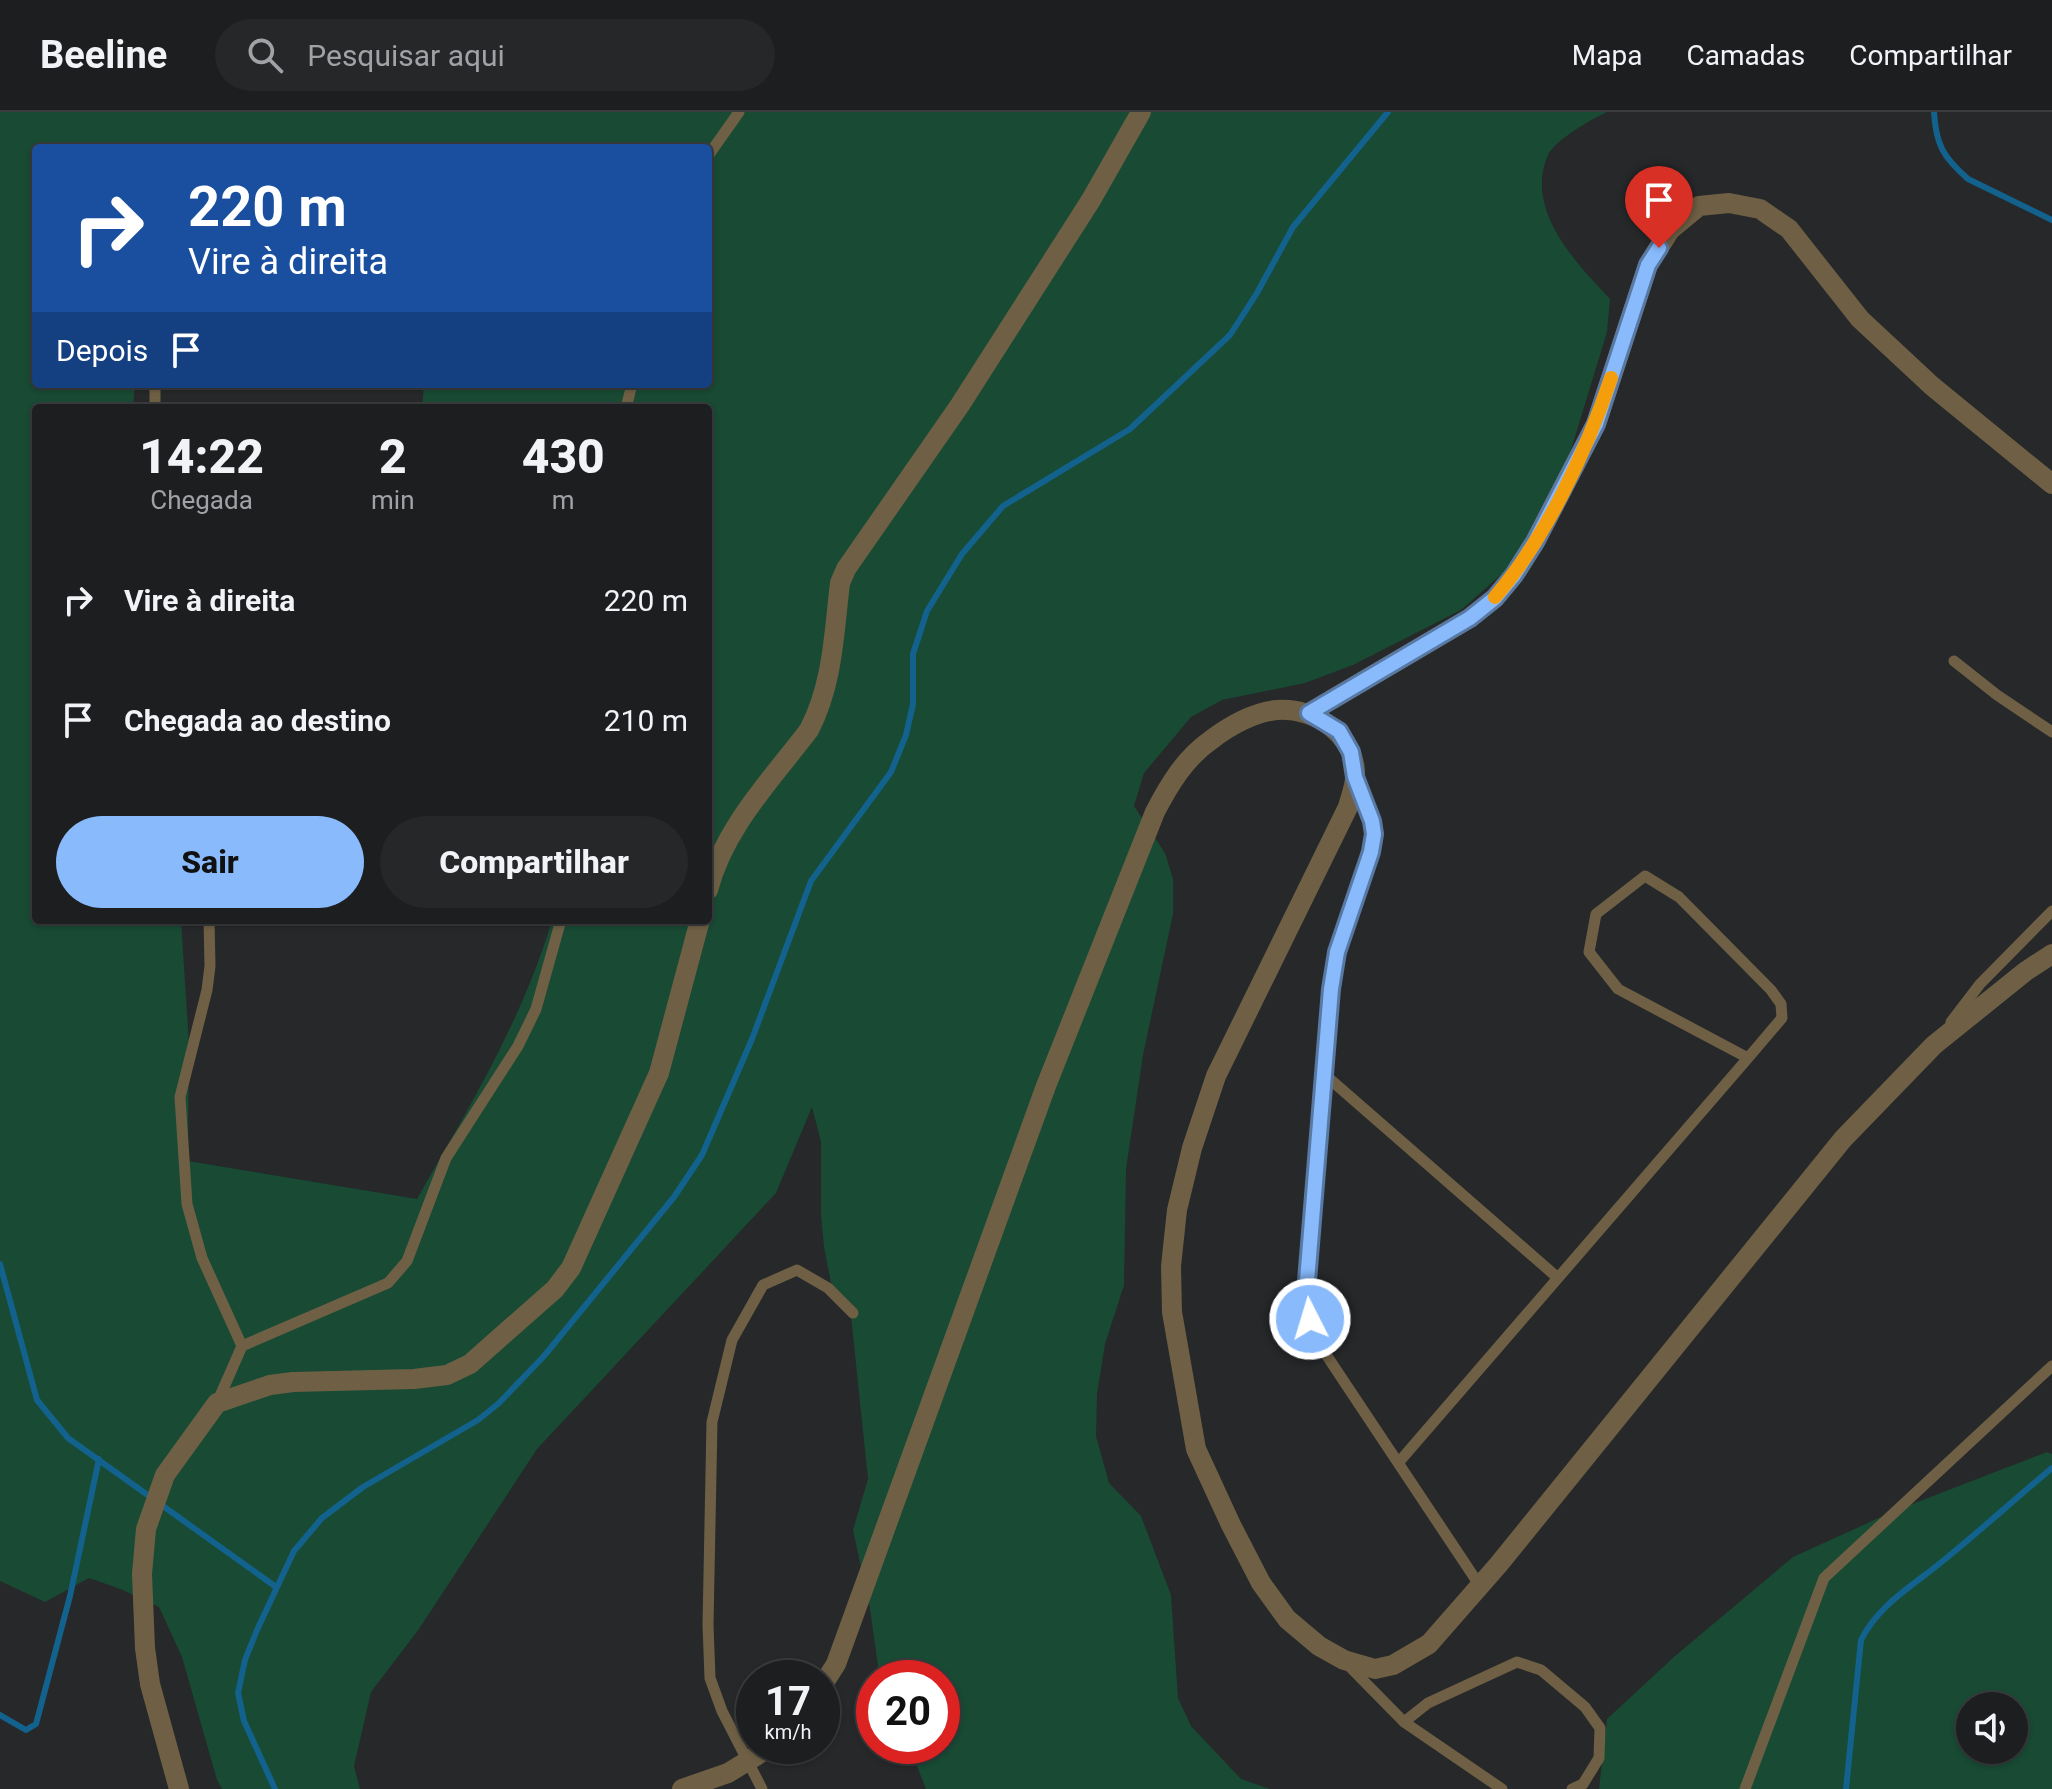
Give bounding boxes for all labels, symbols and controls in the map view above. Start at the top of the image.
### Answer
search box [215,19,775,91]
text: Beeline [40,33,167,77]
icon: search [243,33,287,77]
text: Pesquisar aqui [307,38,505,73]
text: Mapa [1572,39,1642,72]
text: Camadas [1686,39,1805,72]
text: Compartilhar [1849,39,2012,72]
pin [1625,166,1693,248]
text: 220 m [188,174,347,240]
icon: right [56,176,160,280]
icon: arrive [1637,178,1681,222]
text: Vire à direita [188,241,388,283]
icon: arrive [164,328,208,372]
text: Depois [56,333,148,368]
text: 14:22 [139,428,264,485]
text: 2 [379,428,407,485]
text: 430 [522,428,605,485]
text: Chegada [150,485,253,515]
text: min [371,485,415,515]
text: m [552,485,575,515]
icon: right [56,578,100,622]
text: Vire à direita [124,583,295,618]
text: 220 m [604,583,688,618]
icon: arrive [56,698,100,742]
text: Chegada ao destino [124,703,391,738]
text: 210 m [604,703,688,738]
button: Sair [56,816,364,908]
button: Compartilhar [380,816,688,908]
position arrow [1268,1277,1352,1361]
speed limit sign: 20 [856,1660,960,1764]
text: 17 [765,1678,811,1725]
map controls [1956,1692,2028,1764]
button: sound [1956,1692,2028,1764]
text: km/h [765,1720,811,1744]

